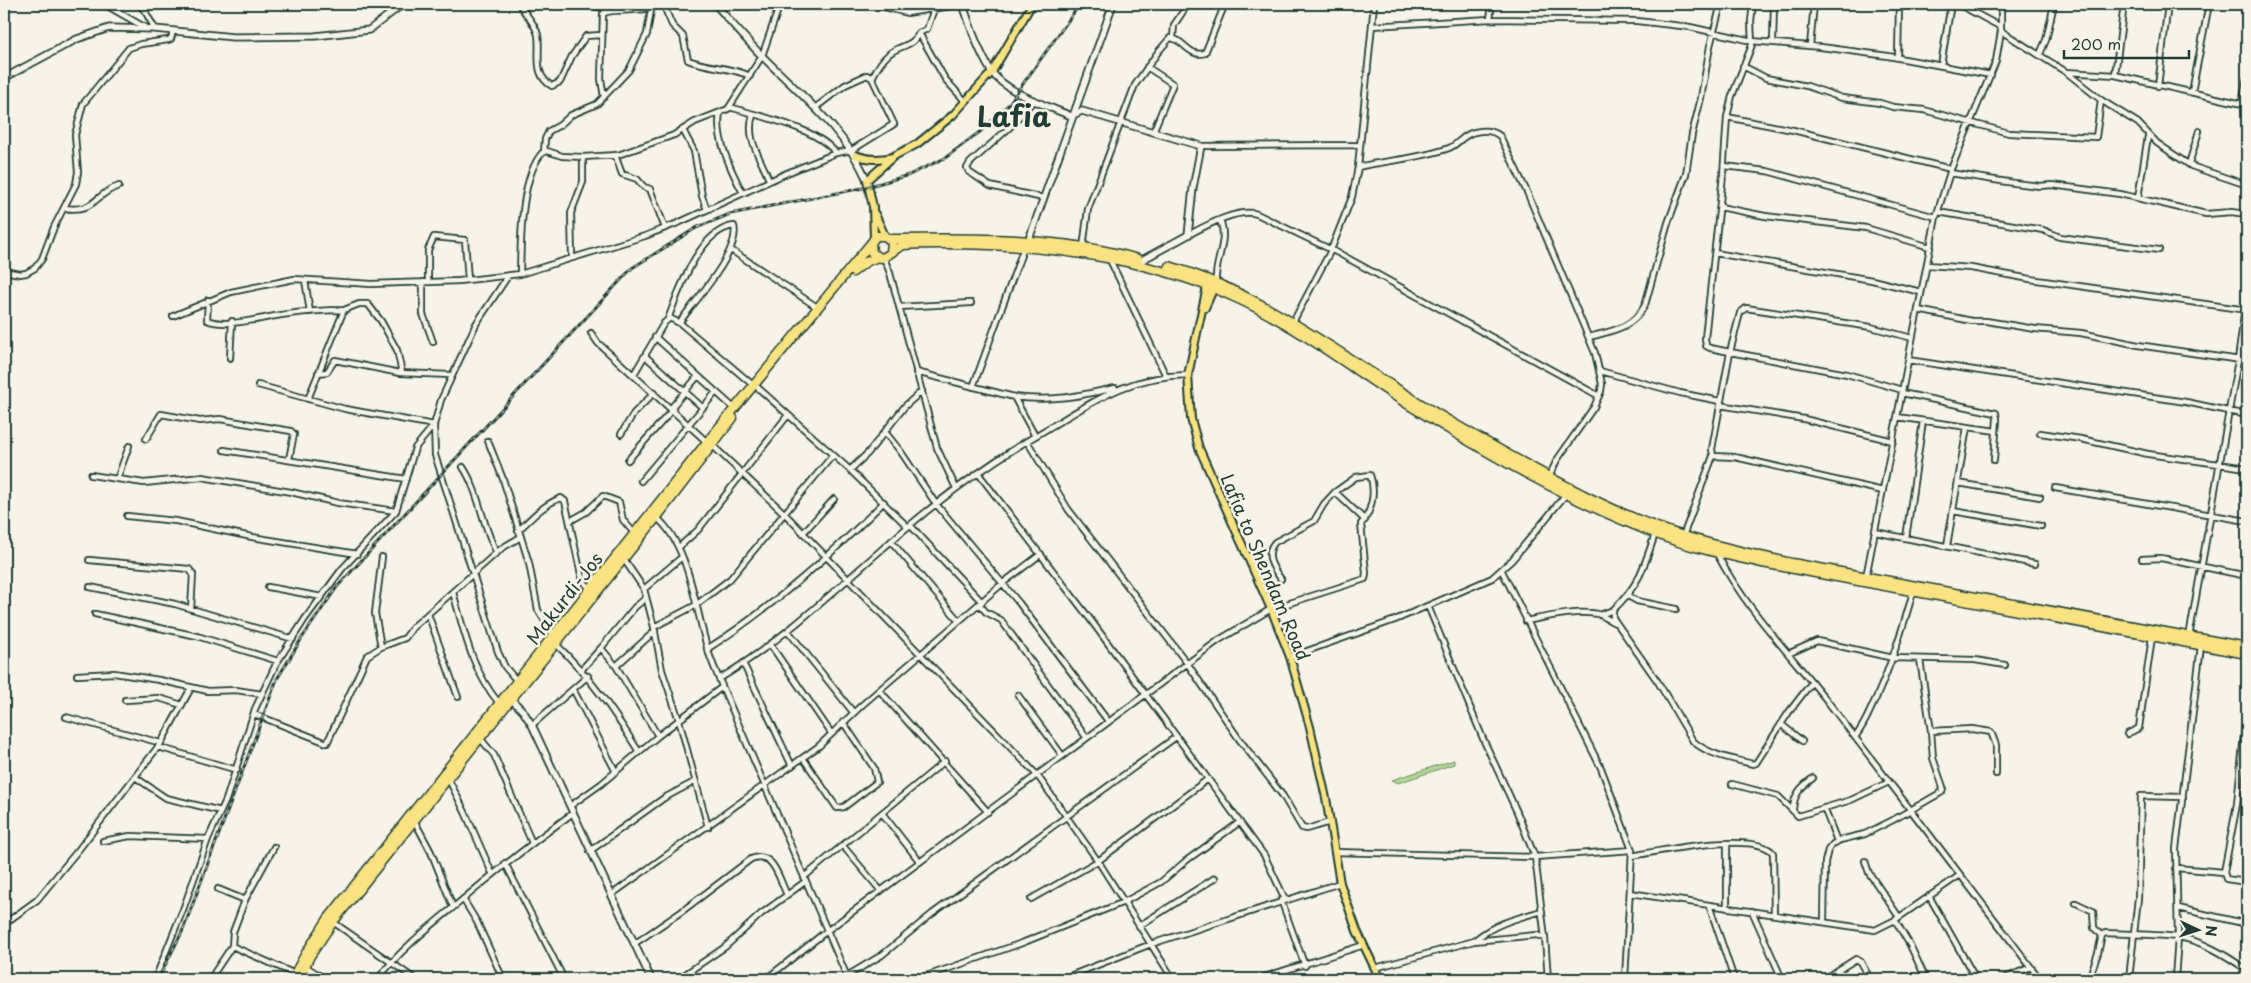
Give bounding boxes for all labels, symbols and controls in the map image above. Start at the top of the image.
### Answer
scale bar [2064,28,2188,60]
text: 200 m [2071,32,2121,55]
district label: Lafia [977,94,1051,137]
street label: Lafia to Shendam Road [1214,469,1318,665]
street label: Makurdi-Jos [519,546,609,650]
north arrow [2174,906,2224,956]
text: N [2201,925,2222,937]

